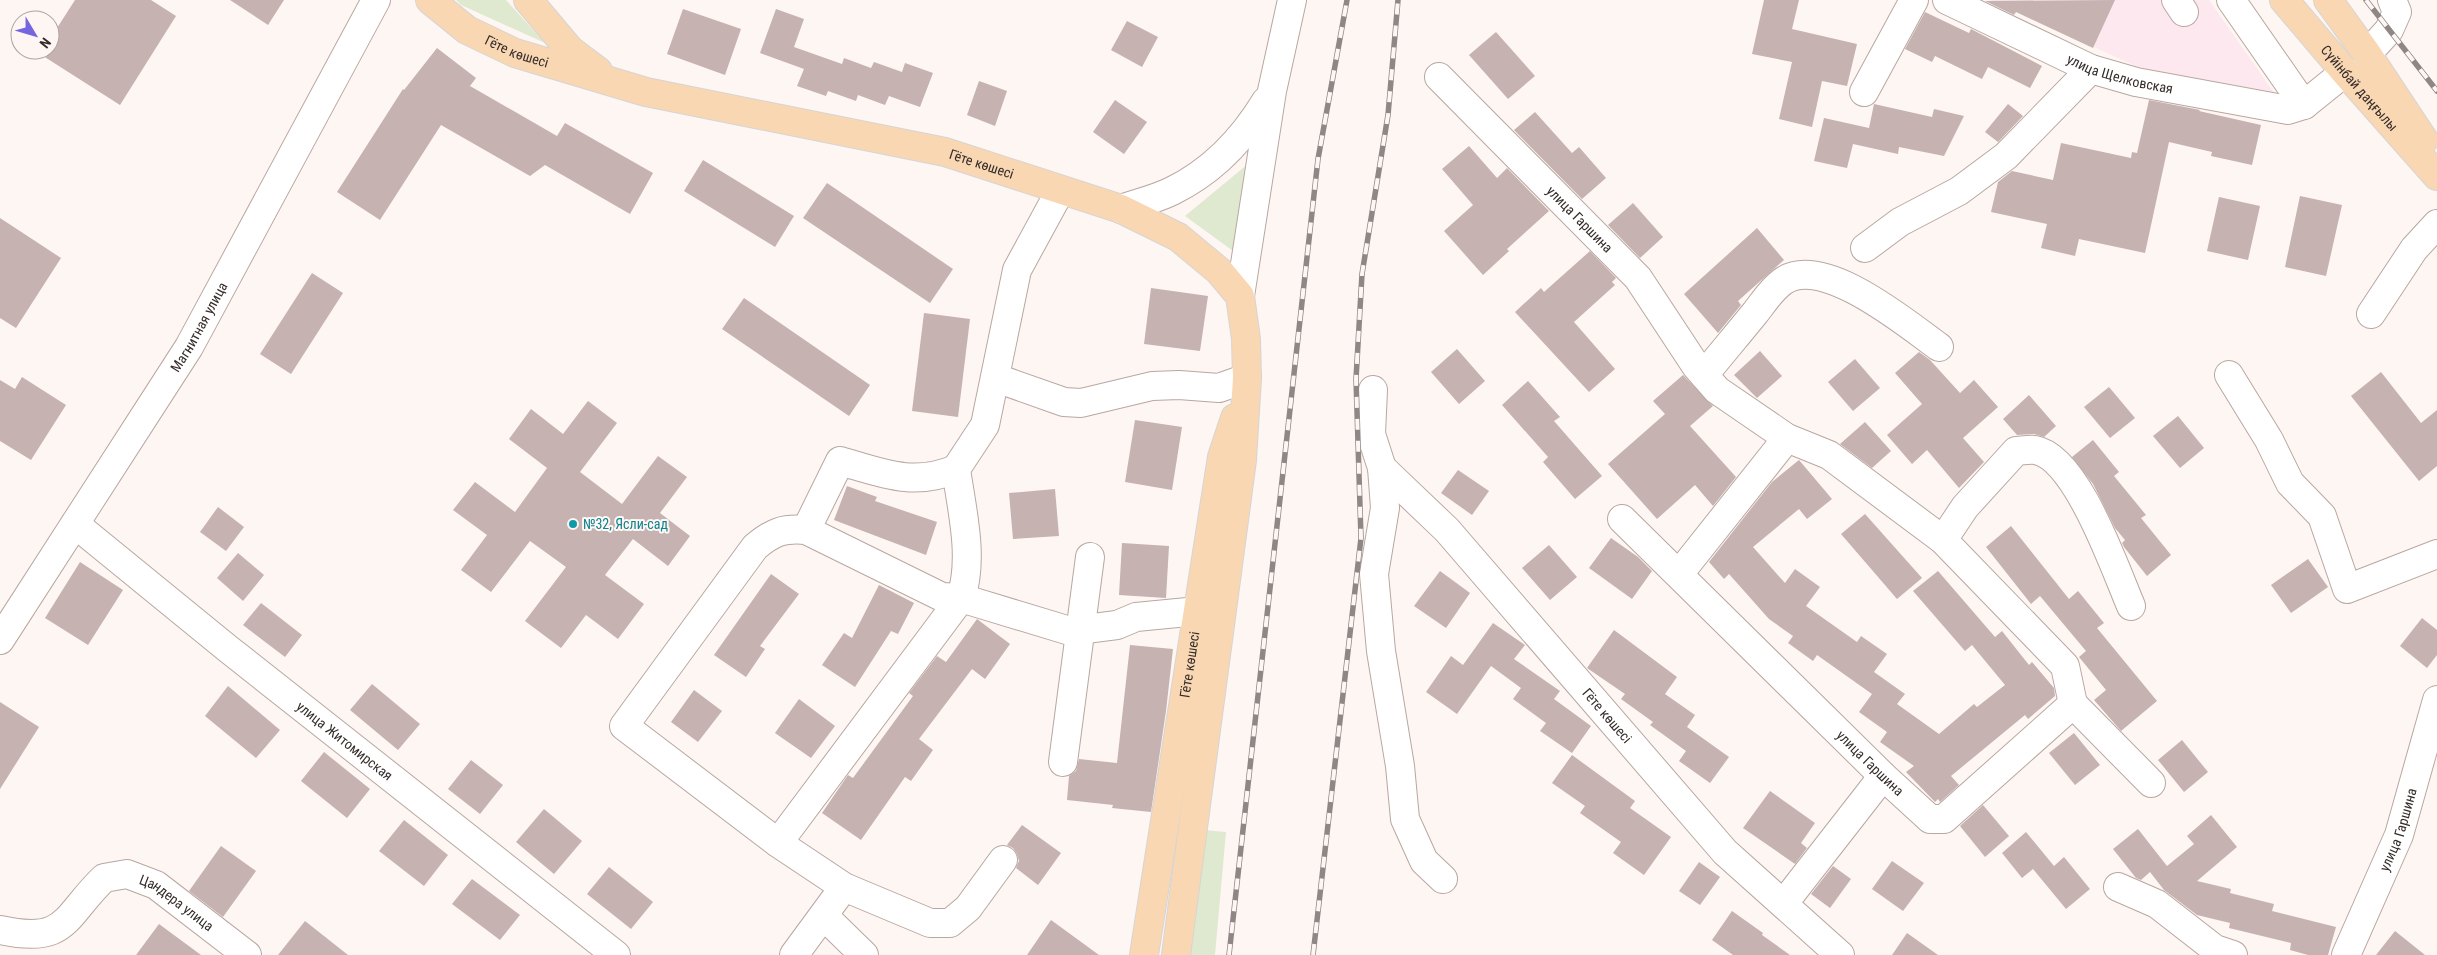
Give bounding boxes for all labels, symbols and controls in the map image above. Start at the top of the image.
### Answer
north arrow [10,10,60,60]
street label: Гёте көшесі [482,32,550,71]
text: N [36,35,54,51]
street label: Сүйінбай даңғылы [2318,42,2401,134]
street label: улица Щелковская [2064,51,2174,97]
street label: Гёте көшесі [947,146,1016,182]
street label: улица Гаршина [1543,183,1616,256]
street label: Магнитная улица [167,279,230,375]
place label: №32, Ясли-сад [583,516,668,532]
marker: №32, Ясли-сад [567,518,579,530]
street label: Гёте көшесі [1176,630,1203,699]
street label: Гёте көшесі [1579,685,1635,746]
street label: улица Житомирская [293,698,396,784]
street label: улица Гаршина [1833,727,1907,799]
street label: улица Гаршина [2376,786,2420,874]
street label: Цандера улица [137,871,217,934]

